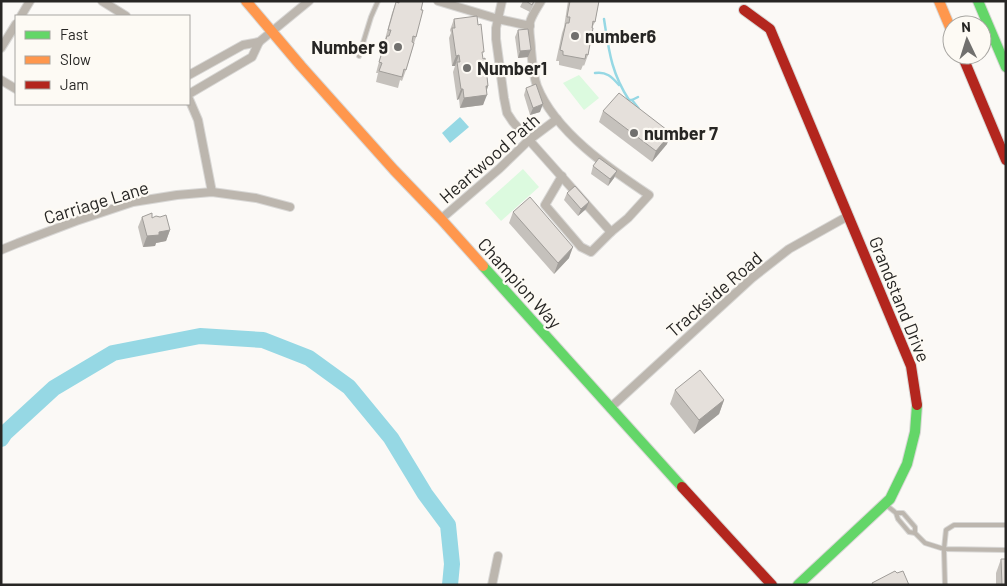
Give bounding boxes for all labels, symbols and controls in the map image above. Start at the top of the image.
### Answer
legend [15,15,190,105]
north arrow [942,15,992,65]
text: N [961,18,971,35]
text: Fast [60,25,88,43]
place label: number6 [585,25,657,47]
marker: number6 [569,30,581,42]
place label: Number 9 [311,36,388,58]
marker: Number 9 [392,41,404,53]
text: Slow [60,50,91,68]
place label: Number1 [477,57,547,79]
marker: Number1 [461,62,473,74]
text: Jam [60,75,89,93]
street label: Heartwood Path [434,109,544,207]
place label: number 7 [644,122,718,144]
marker: number 7 [628,127,640,139]
street label: Carriage Lane [41,176,151,228]
street label: Champion Way [473,233,567,333]
street label: Grandstand Drive [865,233,935,365]
street label: Trackside Road [662,247,766,341]

